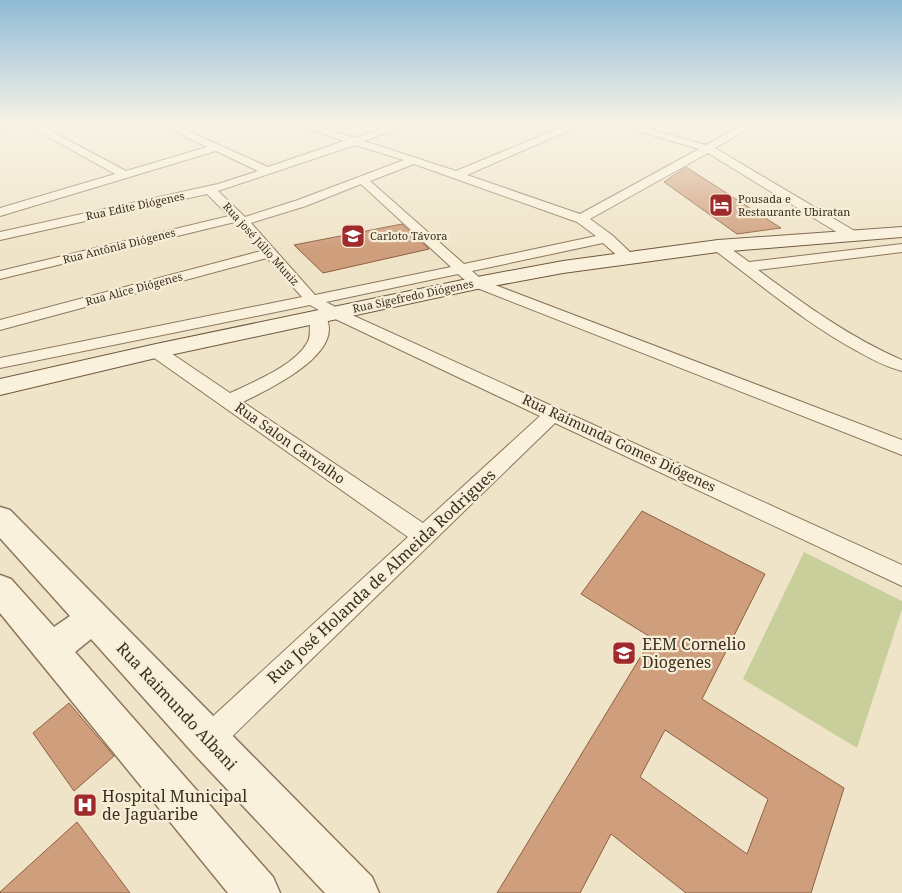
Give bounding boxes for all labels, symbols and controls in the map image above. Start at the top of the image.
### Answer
street label: Rua Edite Diógenes [84,188,186,223]
place label: Pousada e Restaurante Ubiratan [738,191,850,219]
hotel icon: Pousada e Restaurante Ubiratan [708,192,734,218]
street label: Rua josé Júlio Muniz [220,199,303,289]
school or university icon: Carloto Távora [340,223,366,249]
street label: Rua Antônia Diógenes [61,224,177,267]
place label: Carloto Távora [370,228,447,243]
street label: Rua Alice Diógenes [84,268,184,309]
street label: Rua Sigefredo Diógenes [351,275,475,316]
street label: Rua Raimunda Gomes Diógenes [519,389,719,496]
street label: Rua Salon Carvalho [231,397,349,488]
street label: Rua José Holanda de Almeida Rodrigues [262,464,500,688]
place label: EEM Cornelio Diogenes [642,633,746,673]
street label: Rua Raimundo Albani [112,637,242,775]
school or university icon: EEM Cornelio Diogenes [611,640,637,666]
place label: Hospital Municipal de Jaguaribe [102,785,247,825]
hospital icon: Hospital Municipal de Jaguaribe [72,792,98,818]

